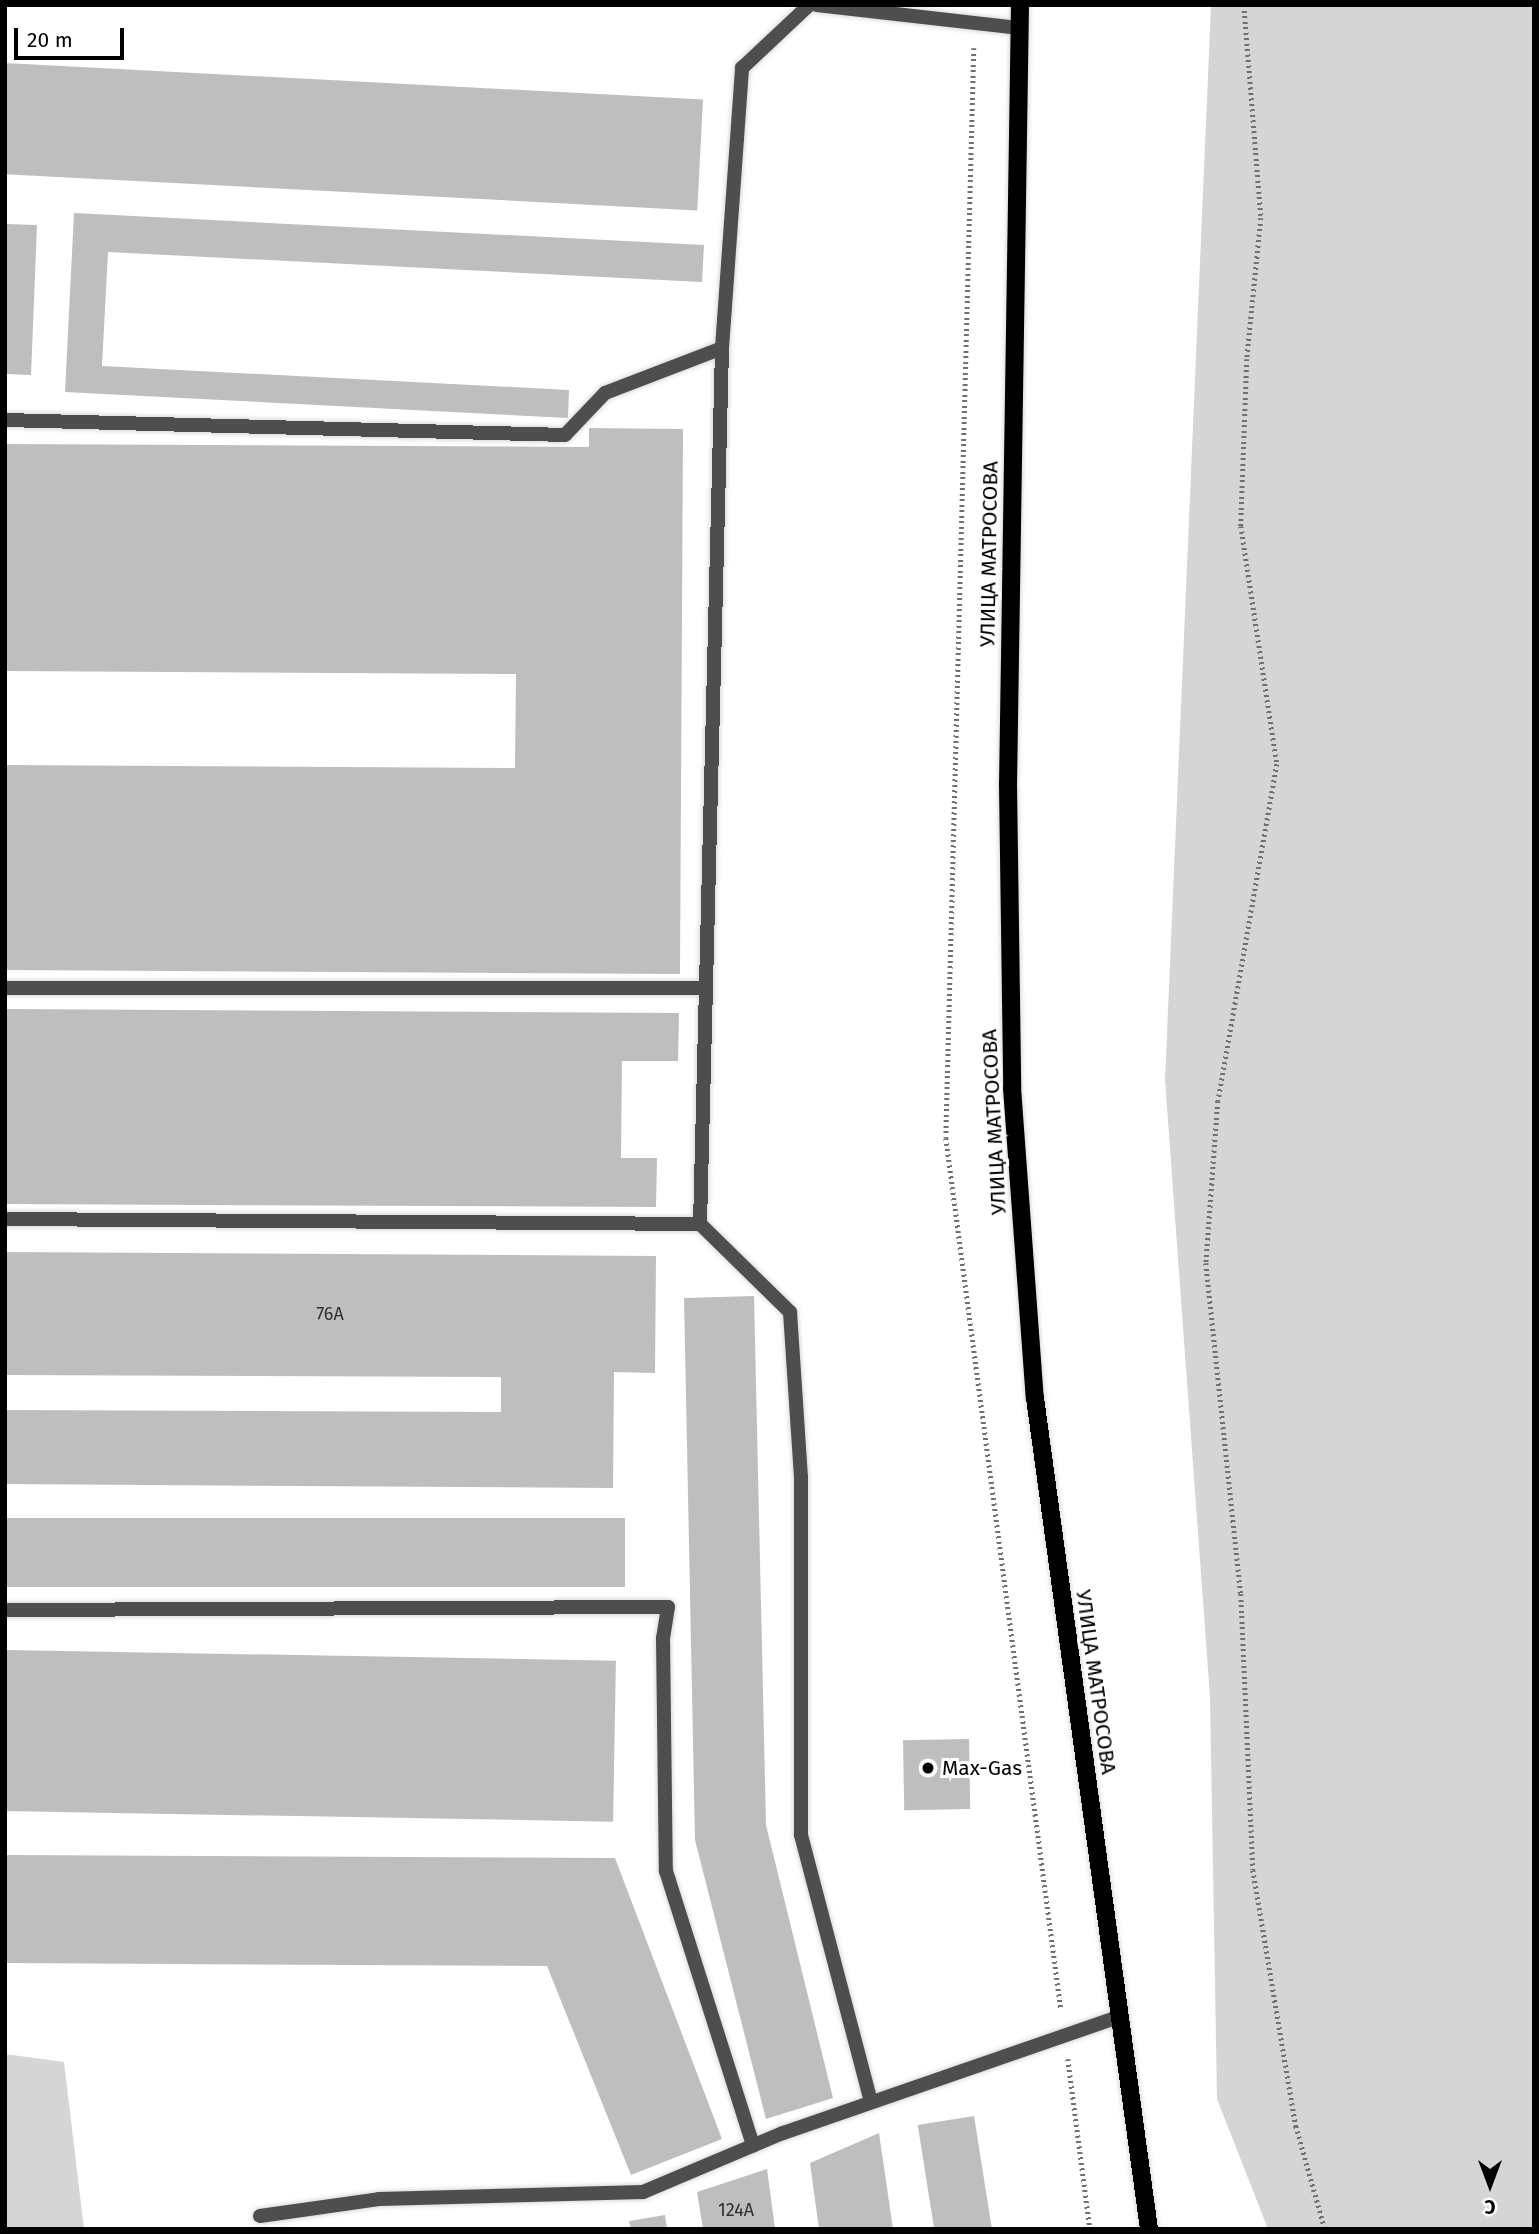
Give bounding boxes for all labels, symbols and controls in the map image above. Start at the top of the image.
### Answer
scale bar [18,14,128,58]
text: 20 m [27,27,73,53]
street label: УЛИЦА МАТРОСОВА [975,461,1003,647]
street label: УЛИЦА МАТРОСОВА [977,1028,1011,1216]
house number: 76А [316,1303,344,1325]
street label: УЛИЦА МАТРОСОВА [1071,1588,1121,1776]
place label: Max-Gas [942,1755,1022,1781]
marker: Max-Gas [920,1760,936,1776]
north arrow [1455,2150,1525,2220]
text: С [1485,2195,1495,2218]
house number: 124А [718,2199,754,2221]

